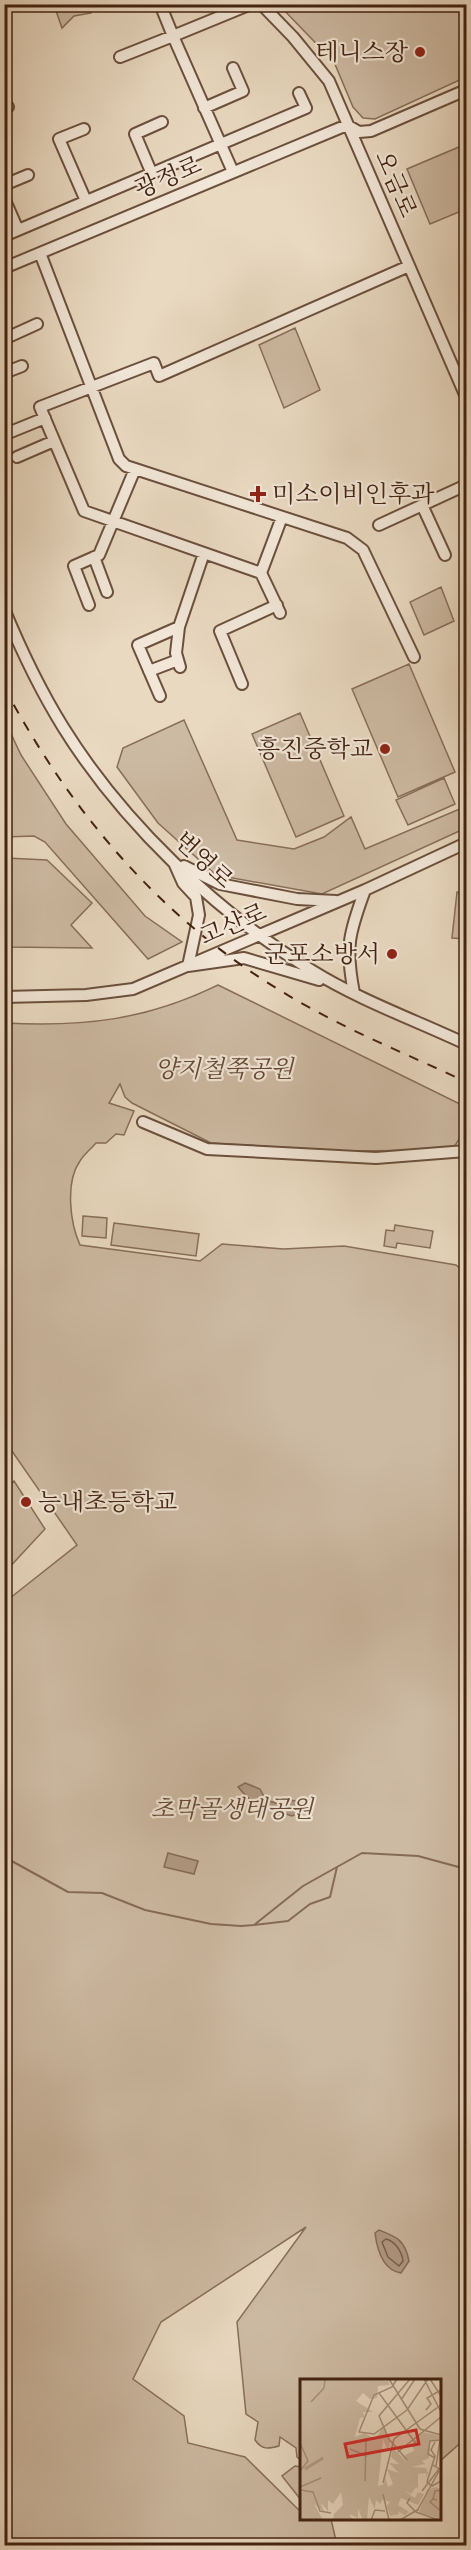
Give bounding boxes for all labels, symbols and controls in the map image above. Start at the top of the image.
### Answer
place label: 테니스장 [315,36,409,68]
marker: 테니스장 [413,45,427,59]
street label: 오금로 [368,146,424,222]
street label: 광정로 [130,149,206,205]
place label: 미소이비인후과 [272,478,435,510]
marker: 미소이비인후과 [249,485,267,503]
place label: 흥진중학교 [257,733,373,765]
marker: 흥진중학교 [378,742,392,756]
street label: 번영로 [168,825,240,895]
street label: 고산로 [195,896,271,952]
place label: 군포소방서 [264,938,380,970]
marker: 군포소방서 [385,947,399,961]
park label: 양지철쭉공원 [154,1053,295,1085]
place label: 능내초등학교 [38,1486,177,1518]
marker: 능내초등학교 [19,1495,33,1509]
park label: 초막골생태공원 [151,1793,315,1825]
inset map [300,2379,441,2520]

